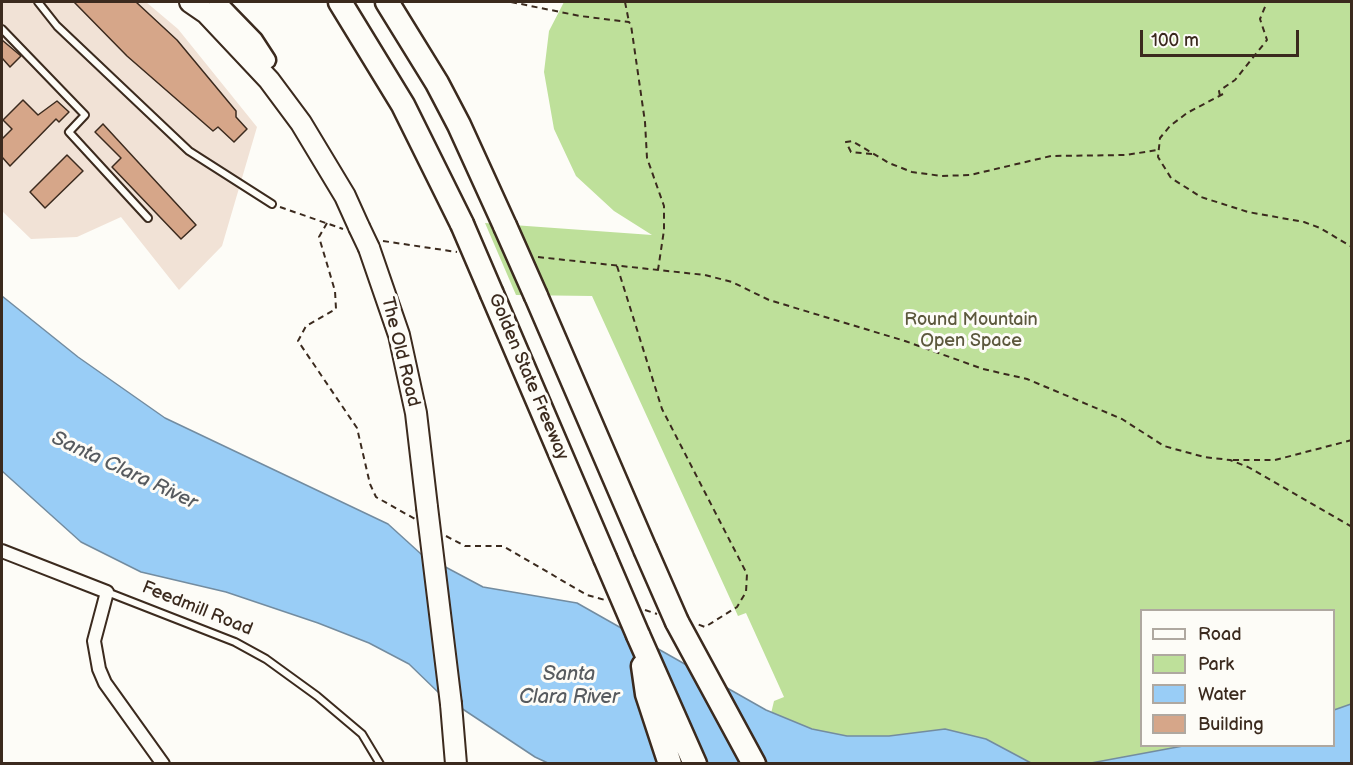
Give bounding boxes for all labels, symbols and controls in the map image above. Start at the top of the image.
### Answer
scale bar [1143,18,1302,56]
text: 100 m [1151,30,1199,51]
street label: Golden State Freeway [483,291,573,463]
street label: The Old Road [376,295,424,409]
park label: Round Mountain Open Space [904,309,1038,352]
water label: Santa Clara River [47,427,201,515]
street label: Feedmill Road [139,577,255,641]
legend [1140,609,1335,747]
text: Road [1198,624,1242,645]
text: Park [1198,654,1234,675]
water label: Santa Clara River [519,663,619,710]
text: Water [1198,684,1246,705]
text: Building [1198,714,1264,735]

